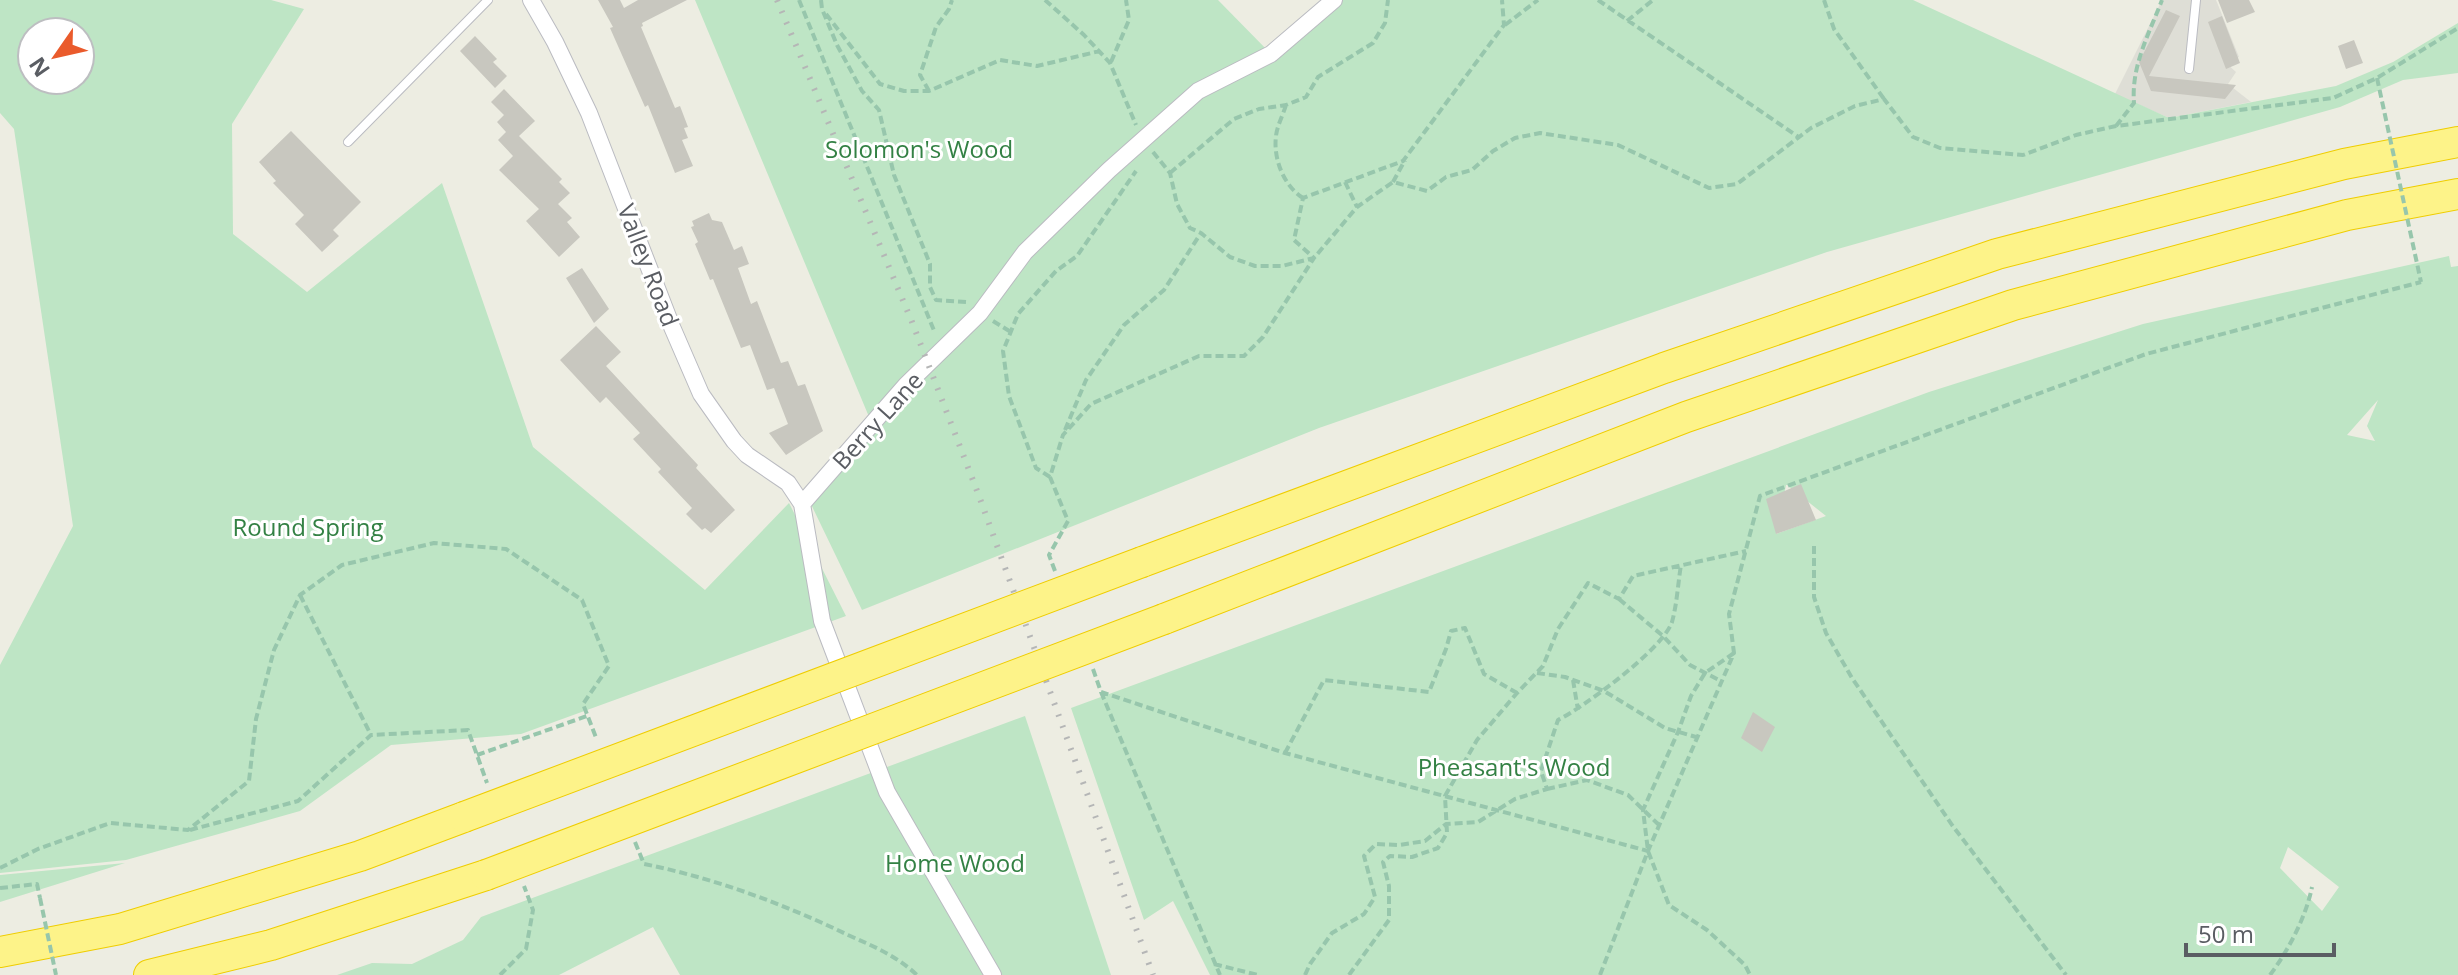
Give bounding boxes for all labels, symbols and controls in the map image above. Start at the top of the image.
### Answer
north arrow [16,16,96,96]
text: N [21,52,56,84]
park label: Solomon's Wood [825,132,1013,165]
street label: Valley Road [611,199,687,331]
street label: Berry Lane [824,364,930,476]
park label: Round Spring [232,510,384,543]
park label: Pheasant's Wood [1418,750,1610,783]
park label: Home Wood [885,846,1025,879]
scale bar [2186,907,2334,957]
text: 50 m [2198,917,2254,950]

